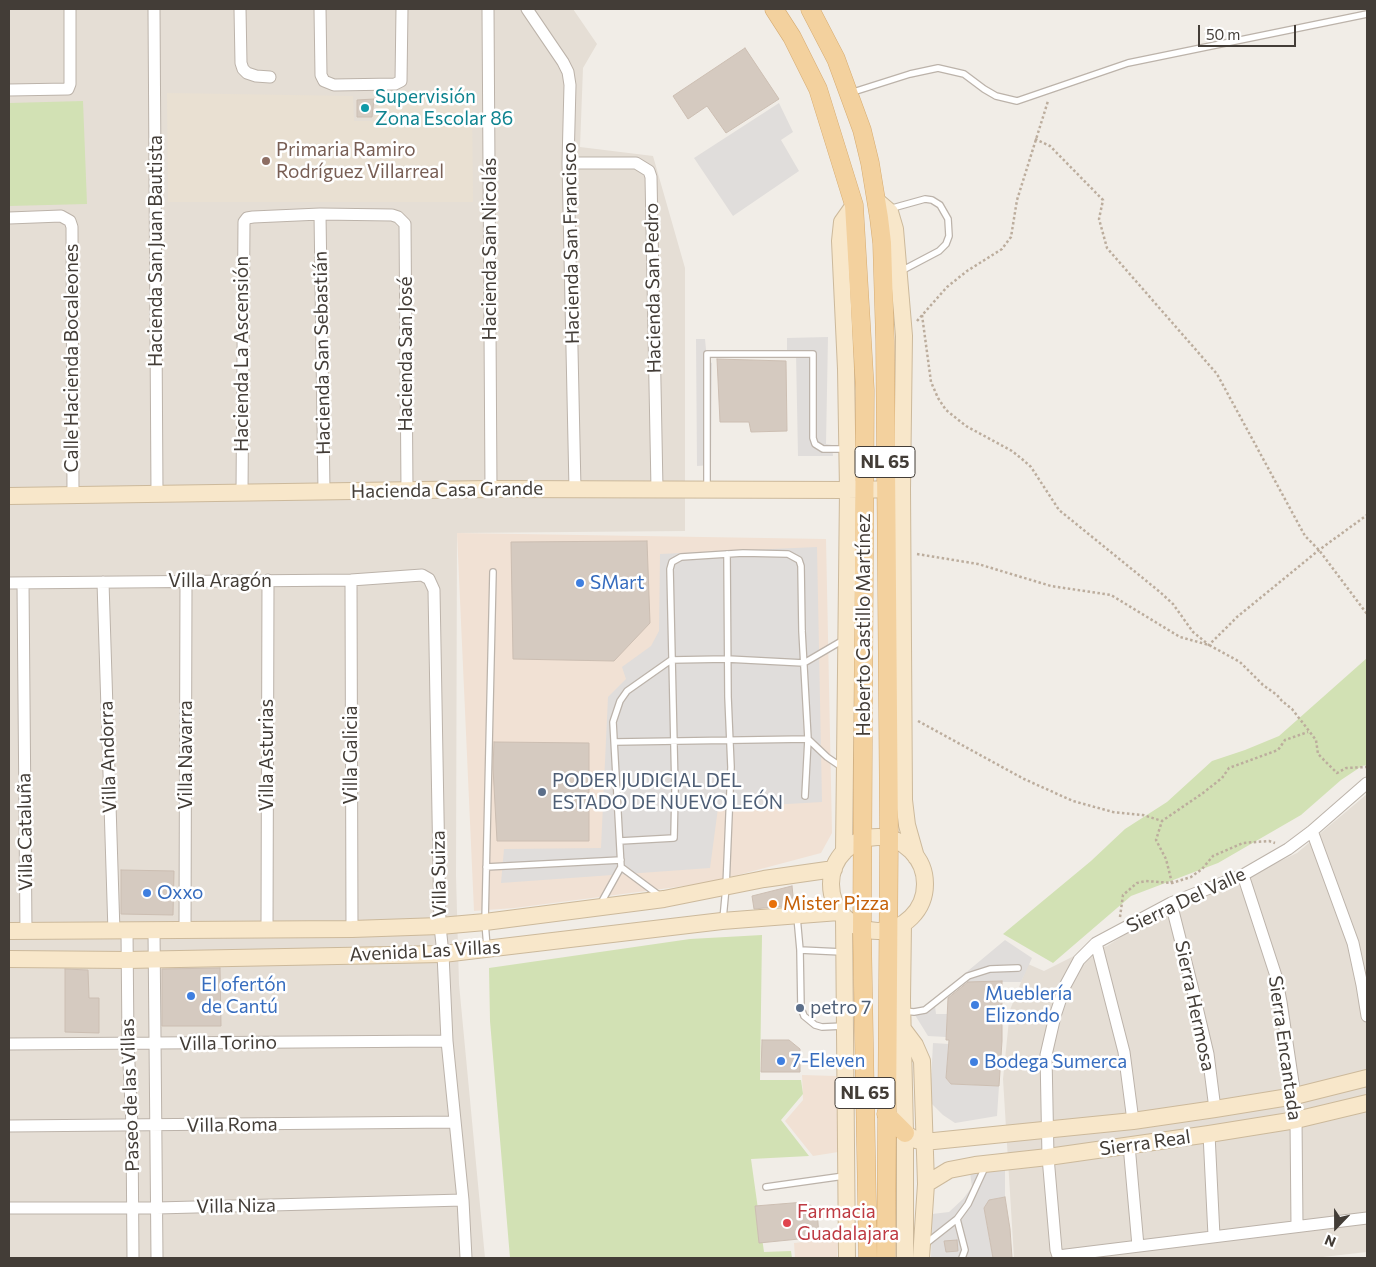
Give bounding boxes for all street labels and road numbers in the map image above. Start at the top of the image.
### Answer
street label: Hacienda San Juan Bautista [145,135,167,367]
street label: Hacienda San Francisco [558,142,584,344]
street label: Hacienda San Nicolás [479,158,501,340]
street label: Hacienda San Pedro [640,202,666,374]
street label: Calle Hacienda Bocaleones [61,244,83,472]
street label: Hacienda San Sebastián [309,251,335,455]
street label: Hacienda La Ascensión [231,256,253,452]
street label: Hacienda San José [395,277,417,431]
road number: NL 65 [855,447,915,478]
street label: Hacienda Casa Grande [351,477,543,503]
street label: Heberto Castillo Martínez [853,513,875,737]
street label: Villa Aragón [168,570,272,592]
street label: Villa Asturias [256,699,278,811]
street label: Villa Andorra [95,700,121,814]
street label: Villa Navarra [175,700,197,810]
street label: Villa Galicia [340,706,362,804]
street label: Villa Cataluña [13,773,37,891]
street label: Villa Suiza [427,830,451,918]
street label: Sierra Del Valle [1123,862,1249,938]
street label: Avenida Las Villas [349,936,501,966]
street label: Sierra Hermosa [1170,939,1220,1073]
street label: Sierra Encantada [1264,974,1306,1122]
street label: Paseo de las Villas [116,1018,144,1172]
street label: Villa Torino [179,1031,277,1055]
road number: NL 65 [835,1078,895,1108]
street label: Villa Roma [186,1113,278,1137]
street label: Sierra Real [1098,1125,1192,1161]
street label: Villa Niza [196,1194,276,1218]

